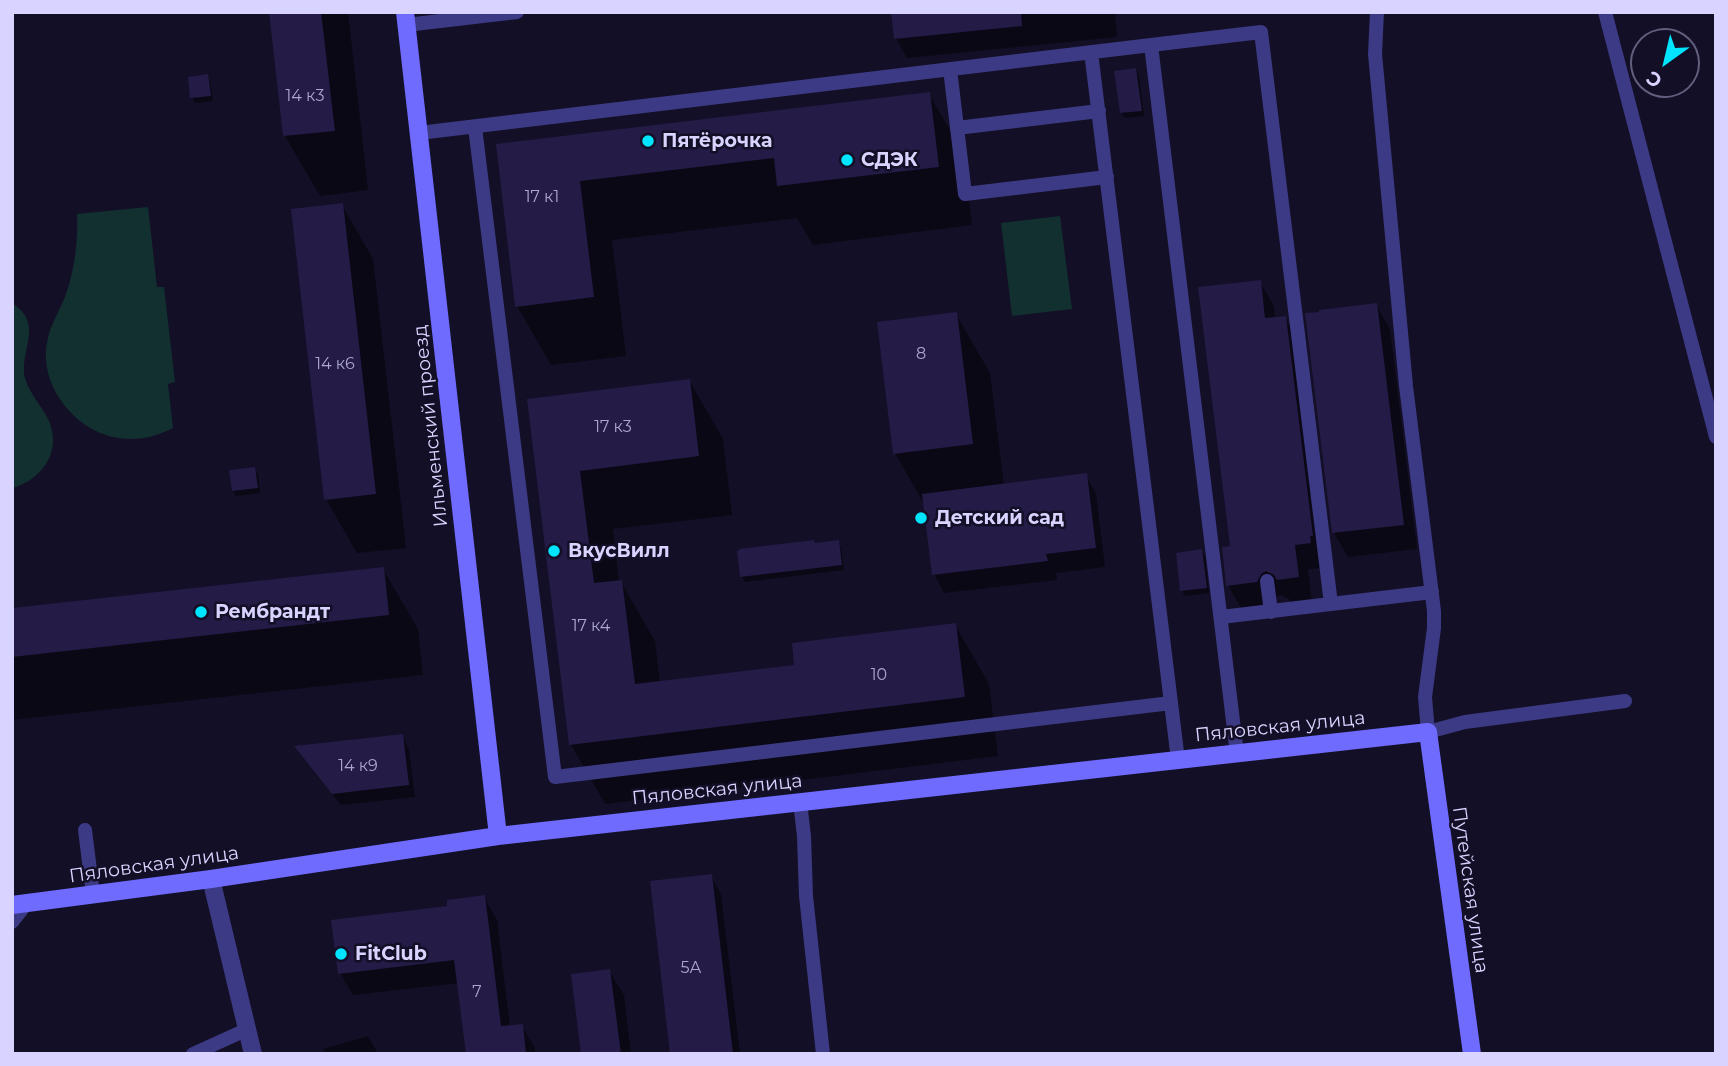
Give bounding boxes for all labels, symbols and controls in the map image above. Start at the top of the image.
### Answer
north arrow [1630,28,1700,98]
text: С [1642,66,1666,93]
house number: 14 к3 [286,86,324,106]
place label: Пятёрочка [662,130,772,152]
marker: Пятёрочка [640,133,656,149]
place label: СДЭК [861,149,918,171]
marker: СДЭК [839,152,855,168]
house number: 17 к1 [525,187,559,207]
street label: Ильменский проезд [409,324,453,528]
house number: 8 [916,344,926,364]
house number: 14 к6 [315,354,355,374]
house number: 17 к3 [594,417,632,437]
place label: Детский сад [935,507,1064,529]
marker: Детский сад [913,510,929,526]
place label: ВкусВилл [568,540,670,562]
marker: ВкусВилл [546,543,562,559]
place label: Рембрандт [215,601,330,623]
marker: Рембрандт [193,604,209,620]
house number: 17 к4 [572,616,610,636]
house number: 10 [871,665,887,685]
street label: Пяловская улица [1194,707,1366,747]
house number: 14 к9 [338,756,378,776]
street label: Пяловская улица [631,770,803,810]
street label: Путейская улица [1447,805,1493,975]
street label: Пяловская улица [68,842,240,888]
place label: FitClub [355,943,427,965]
marker: FitClub [333,946,349,962]
house number: 5А [681,958,701,978]
house number: 7 [472,982,482,1002]

